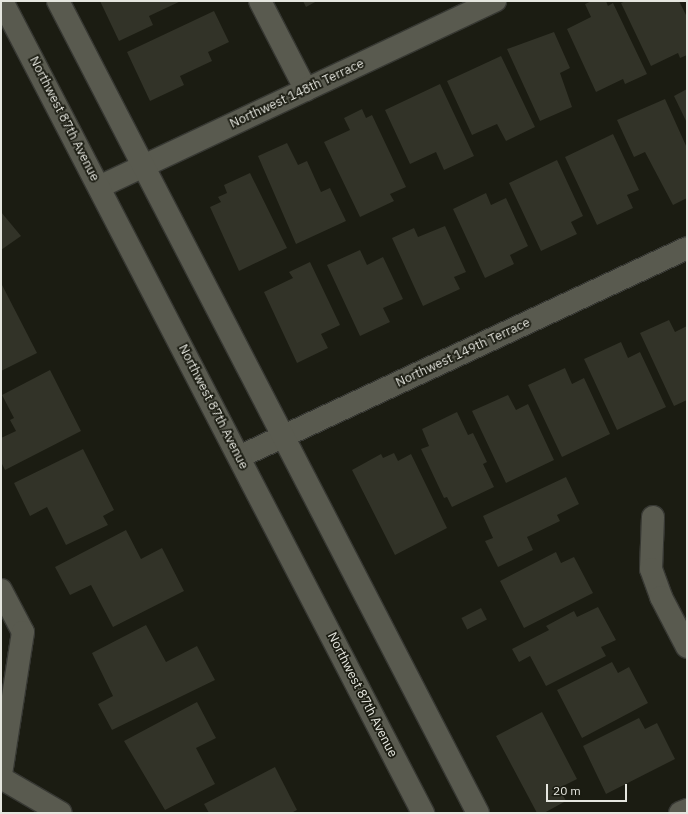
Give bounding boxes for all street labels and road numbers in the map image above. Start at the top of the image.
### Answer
street label: Northwest 87th Avenue [26,54,102,184]
street label: Northwest 148th Terrace [227,56,367,132]
street label: Northwest 149th Terrace [393,315,533,391]
street label: Northwest 87th Avenue [175,342,251,472]
street label: Northwest 87th Avenue [324,630,400,760]

